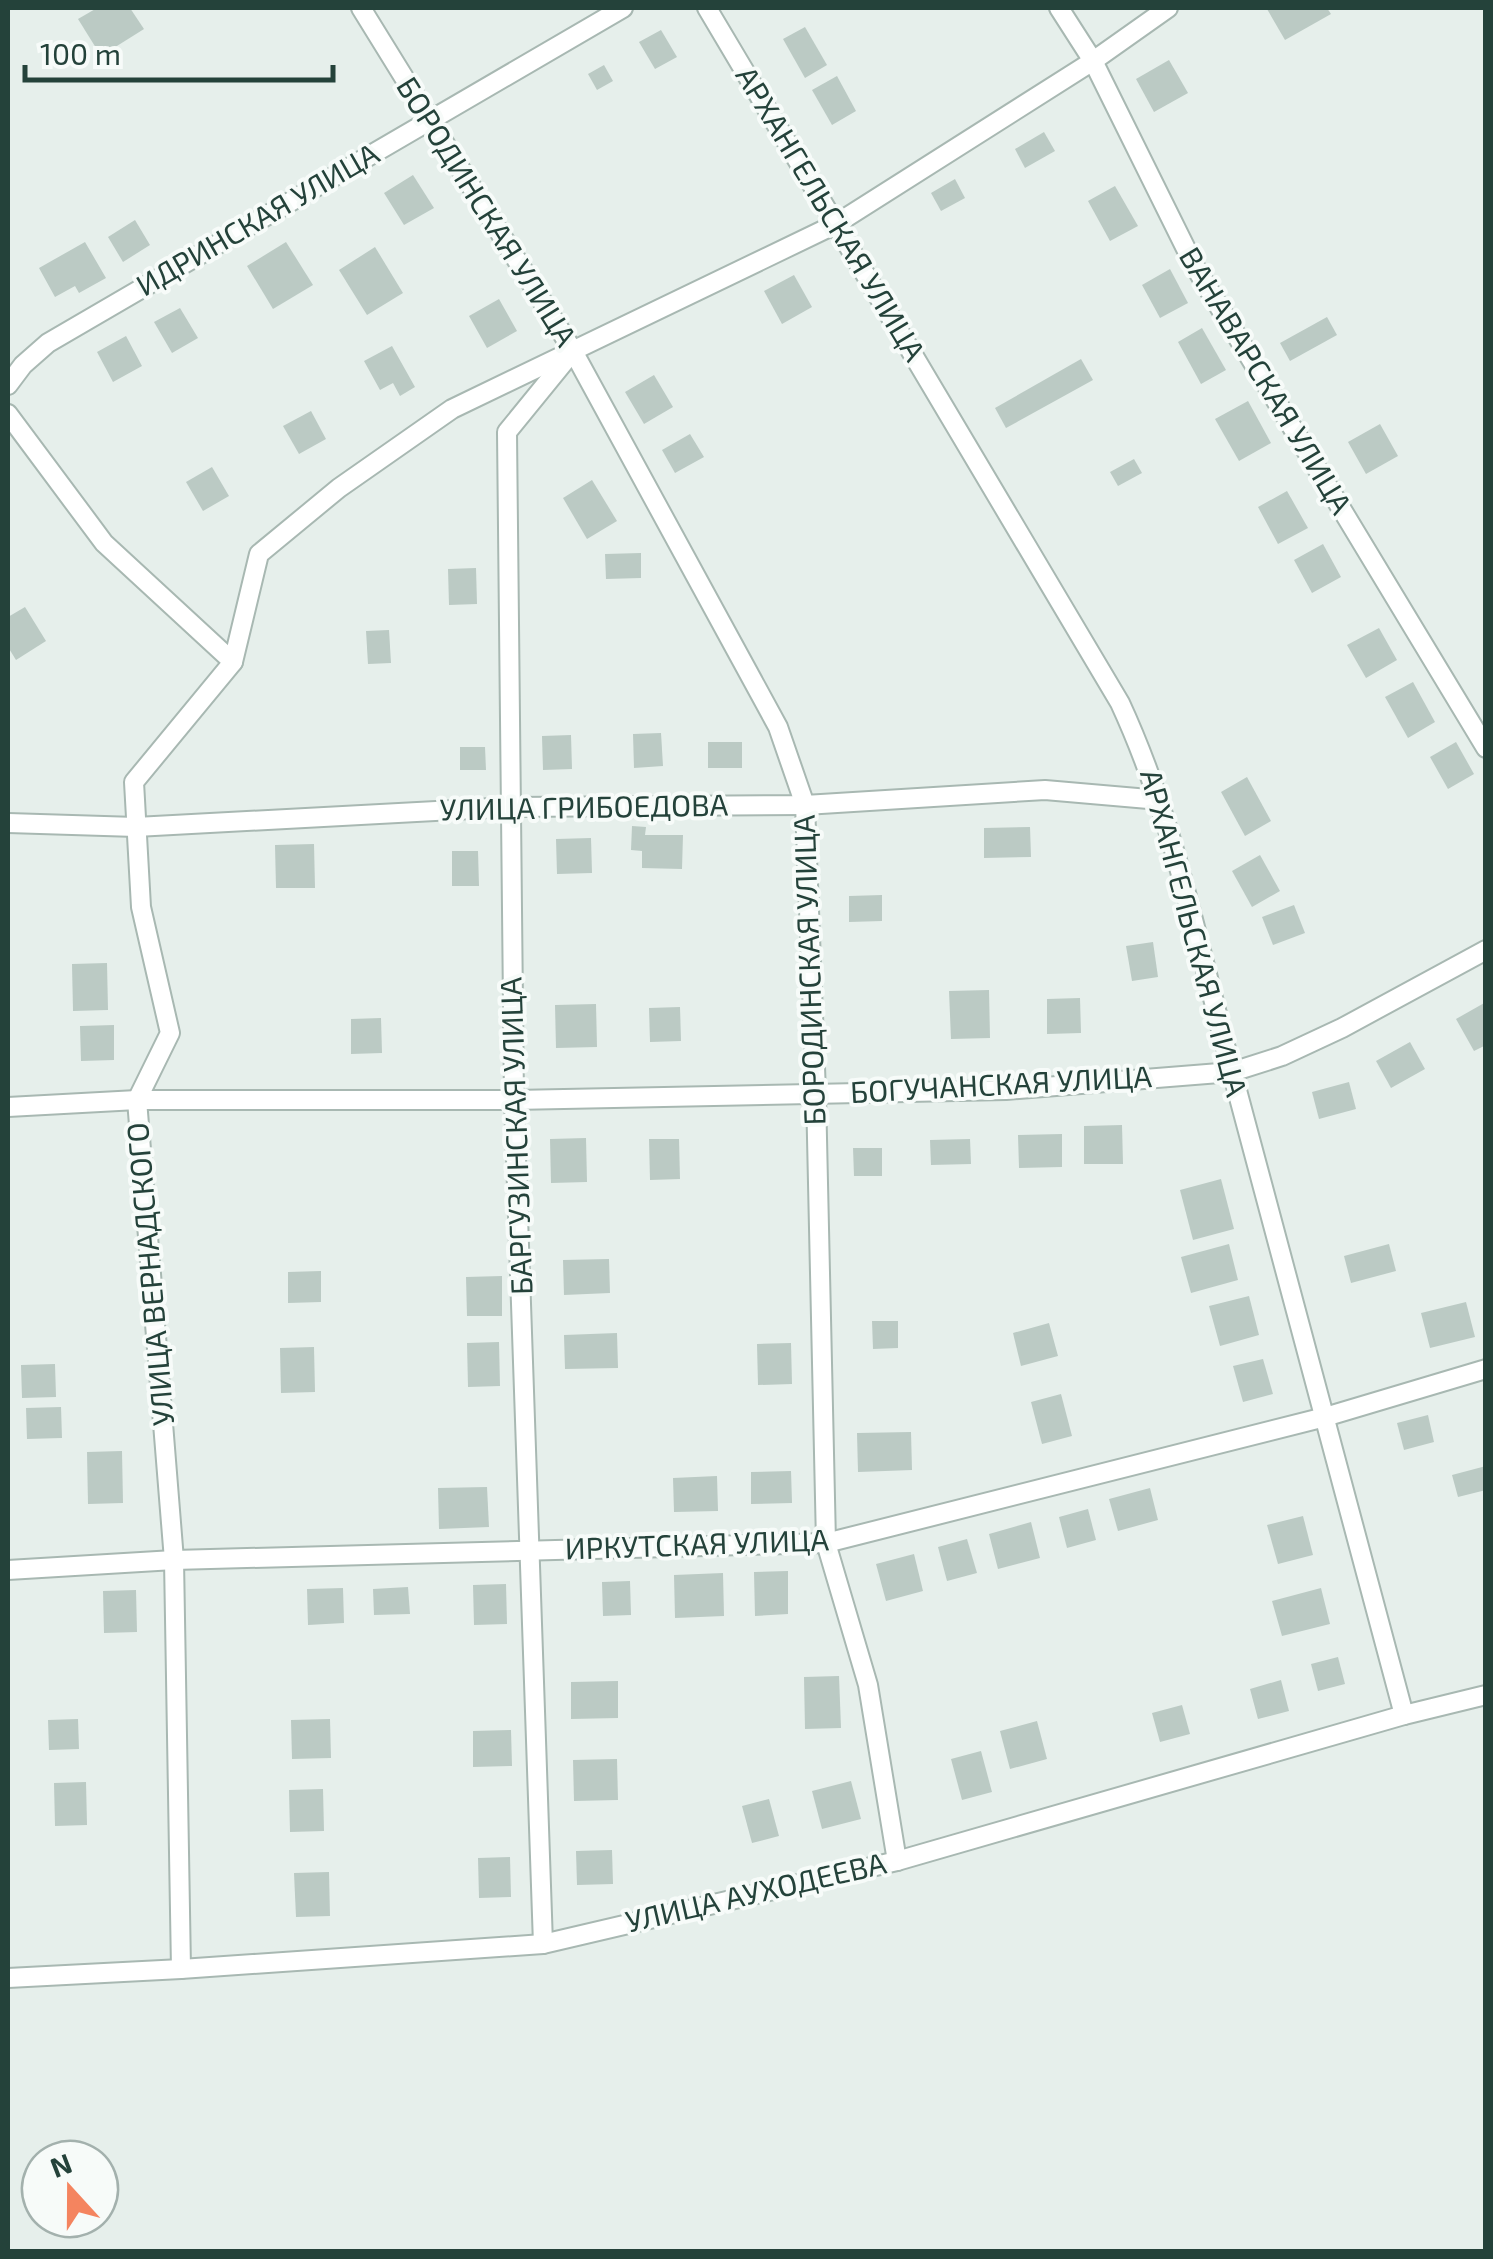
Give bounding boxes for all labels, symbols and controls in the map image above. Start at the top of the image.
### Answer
scale bar [25,20,332,82]
text: 100 m [40,35,121,71]
street label: АРХАНГЕЛЬСКАЯ УЛИЦА [729,59,934,367]
street label: БОРОДИНСКАЯ УЛИЦА [390,70,585,353]
street label: ИДРИНСКАЯ УЛИЦА [129,134,385,302]
street label: ВАНАВАРСКАЯ УЛИЦА [1173,240,1361,520]
street label: АРХАНГЕЛЬСКАЯ УЛИЦА [1134,765,1256,1100]
street label: УЛИЦА ГРИБОЕДОВА [439,785,729,827]
street label: БОРОДИНСКАЯ УЛИЦА [785,814,831,1126]
street label: БАРГУЗИНСКАЯ УЛИЦА [491,976,539,1296]
street label: БОГУЧАНСКАЯ УЛИЦА [849,1057,1153,1109]
street label: УЛИЦА ВЕРНАДСКОГО [118,1121,180,1427]
street label: ИРКУТСКАЯ УЛИЦА [564,1520,830,1566]
street label: УЛИЦА АУХОДЕЕВА [622,1843,890,1939]
north arrow [20,2139,120,2239]
text: N [45,2145,76,2184]

